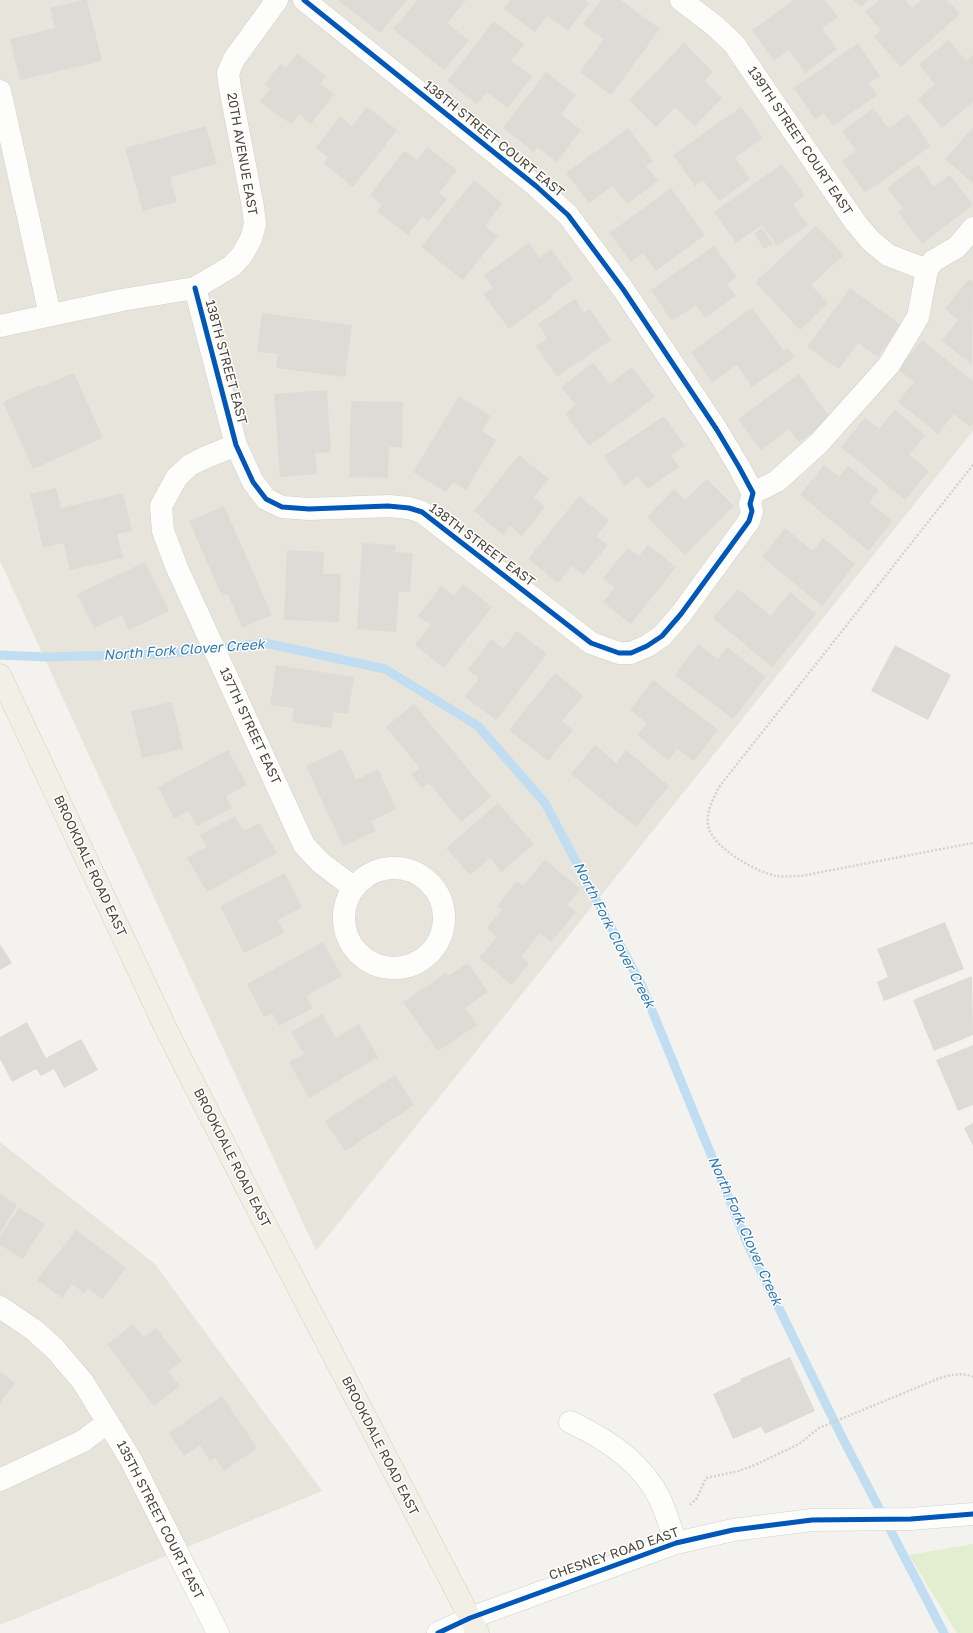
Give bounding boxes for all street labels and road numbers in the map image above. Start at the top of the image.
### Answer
street label: 139TH STREET COURT EAST [744,64,856,218]
street label: 138TH STREET COURT EAST [421,78,567,200]
street label: 20TH AVENUE EAST [224,91,260,217]
street label: 138TH STREET EAST [202,298,250,426]
street label: 138TH STREET EAST [426,500,538,590]
street label: 137TH STREET EAST [216,665,284,787]
street label: BROOKDALE ROAD EAST [50,793,130,939]
street label: BROOKDALE ROAD EAST [190,1086,274,1230]
street label: BROOKDALE ROAD EAST [338,1374,422,1518]
street label: 135TH STREET COURT EAST [113,1438,207,1602]
street label: CHESNEY ROAD EAST [547,1524,681,1584]

